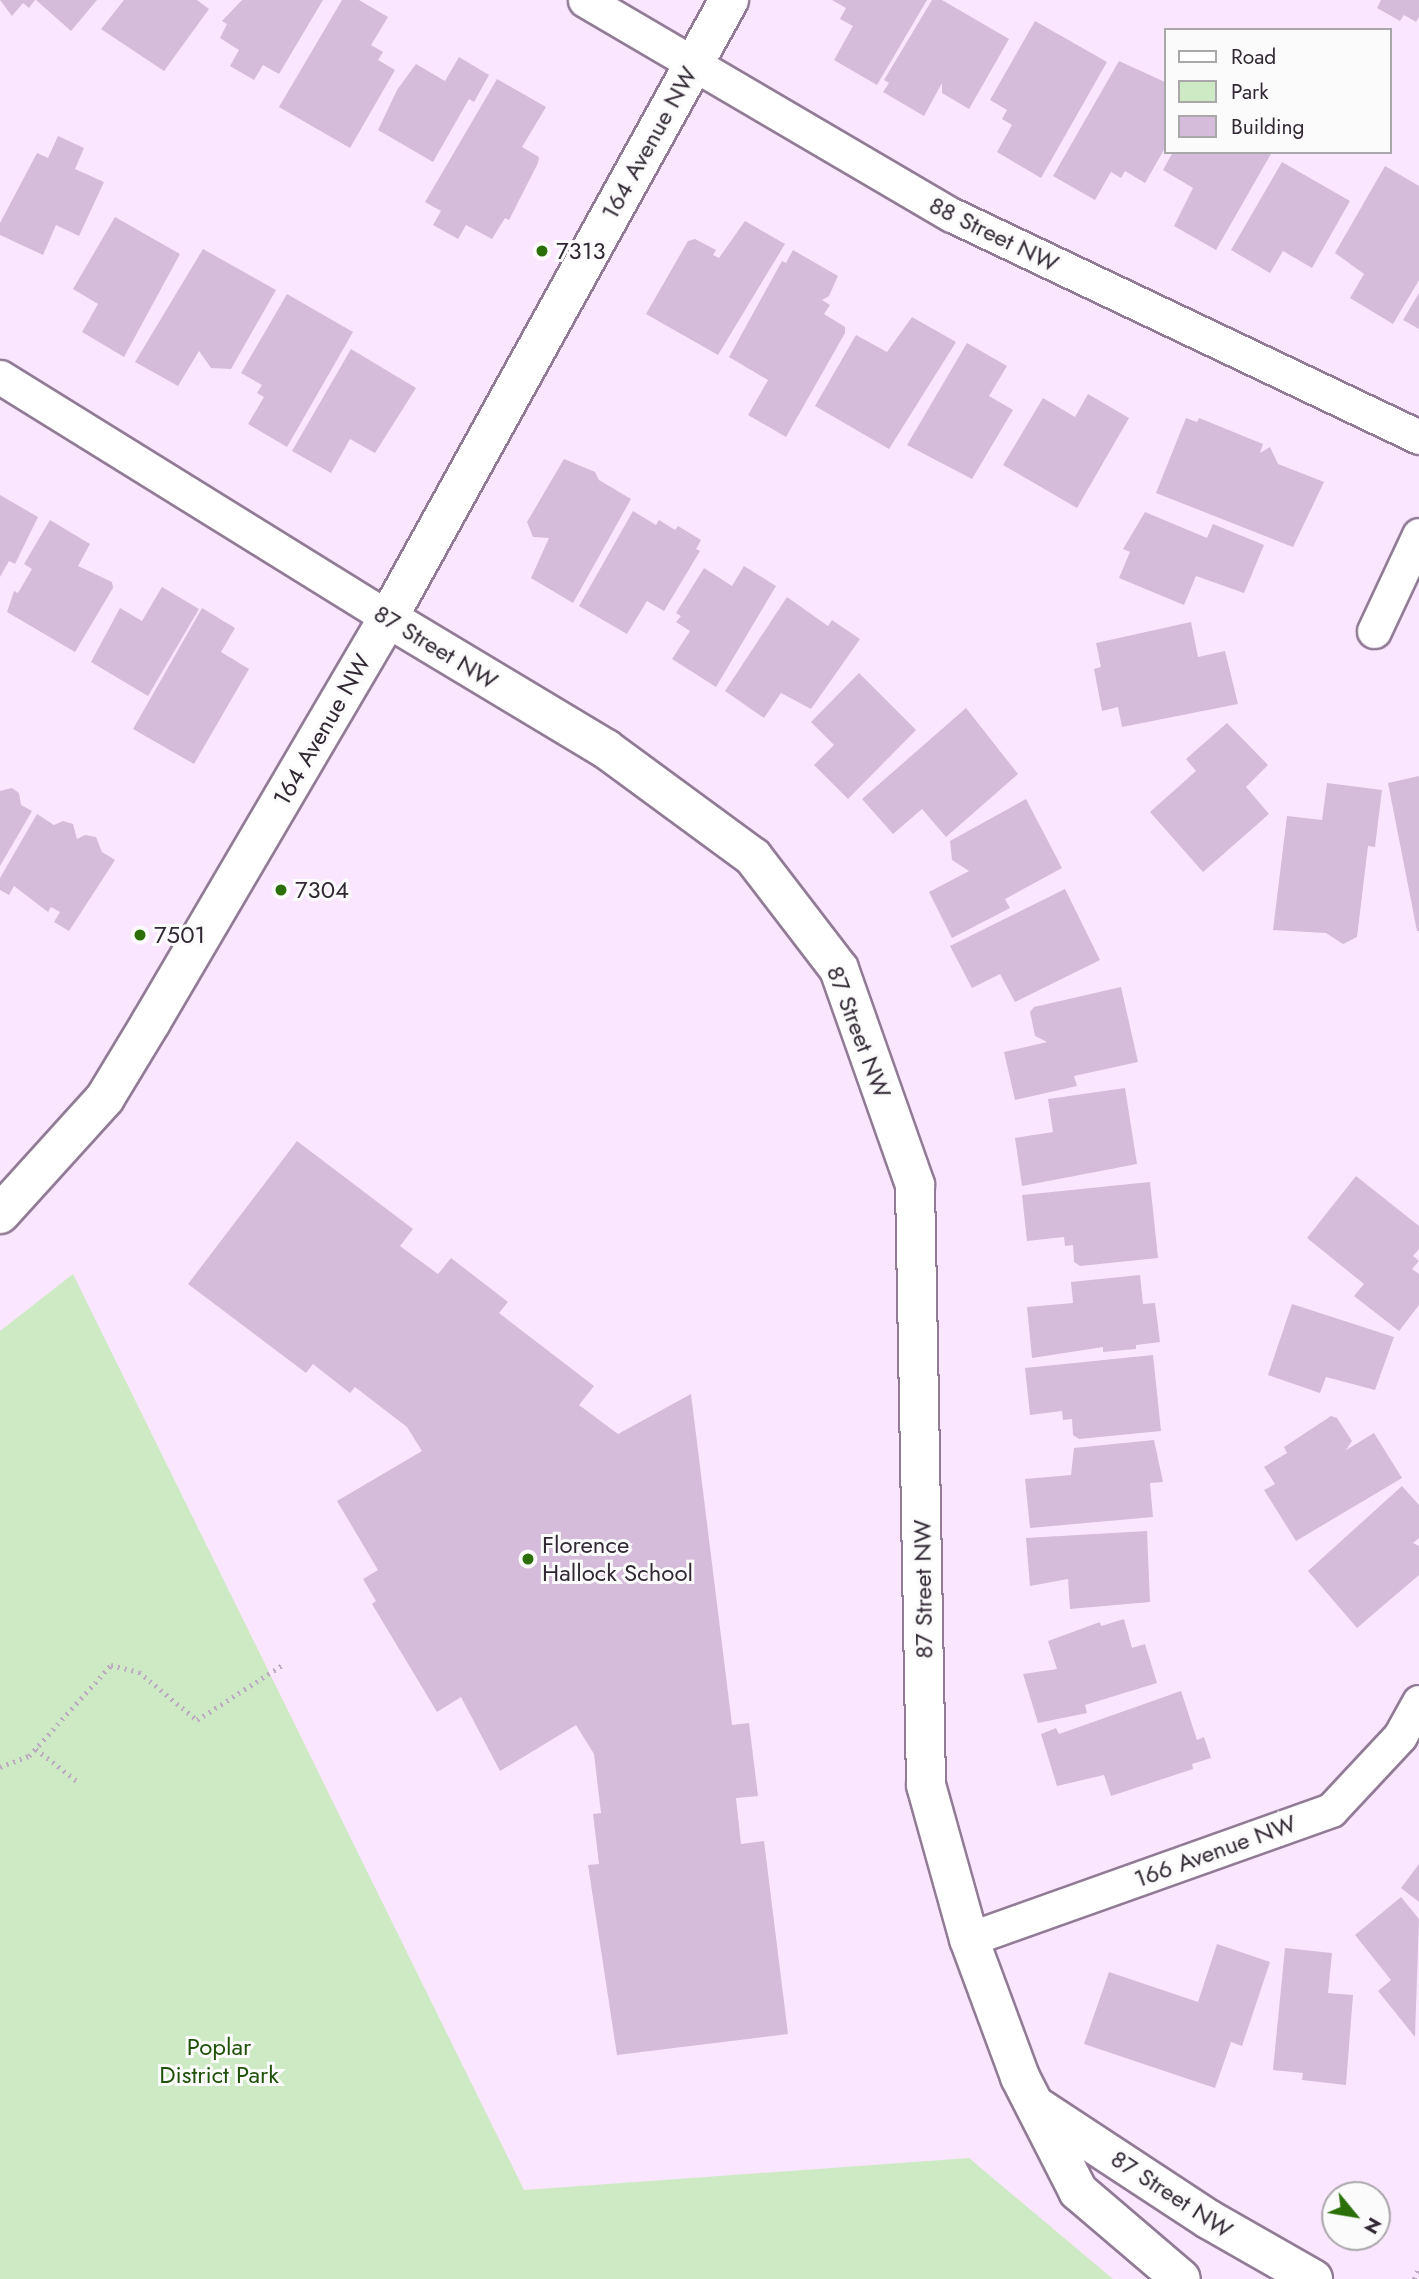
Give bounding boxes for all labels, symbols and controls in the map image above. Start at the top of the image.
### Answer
legend [1164,28,1391,154]
text: Road [1231,42,1276,72]
street label: 164 Avenue NW [595,62,703,224]
text: Park [1231,77,1268,107]
text: Building [1231,112,1304,142]
street label: 88 Street NW [925,190,1063,278]
place label: 7313 [556,237,606,265]
marker: 7313 [534,243,550,259]
street label: 87 Street NW [369,599,503,695]
street label: 164 Avenue NW [267,649,377,811]
place label: 7304 [295,876,349,904]
marker: 7304 [273,882,289,898]
place label: 7501 [154,921,205,949]
marker: 7501 [132,927,148,943]
street label: 87 Street NW [821,962,897,1102]
street label: 87 Street NW [907,1519,939,1659]
place label: Florence Hallock School [542,1531,693,1587]
marker: Florence Hallock School [520,1551,536,1567]
street label: 166 Avenue NW [1130,1808,1300,1894]
park label: Poplar District Park [159,2033,279,2089]
street label: 87 Street NW [1106,2144,1238,2244]
north arrow [1321,2181,1391,2251]
text: N [1357,2212,1388,2239]

